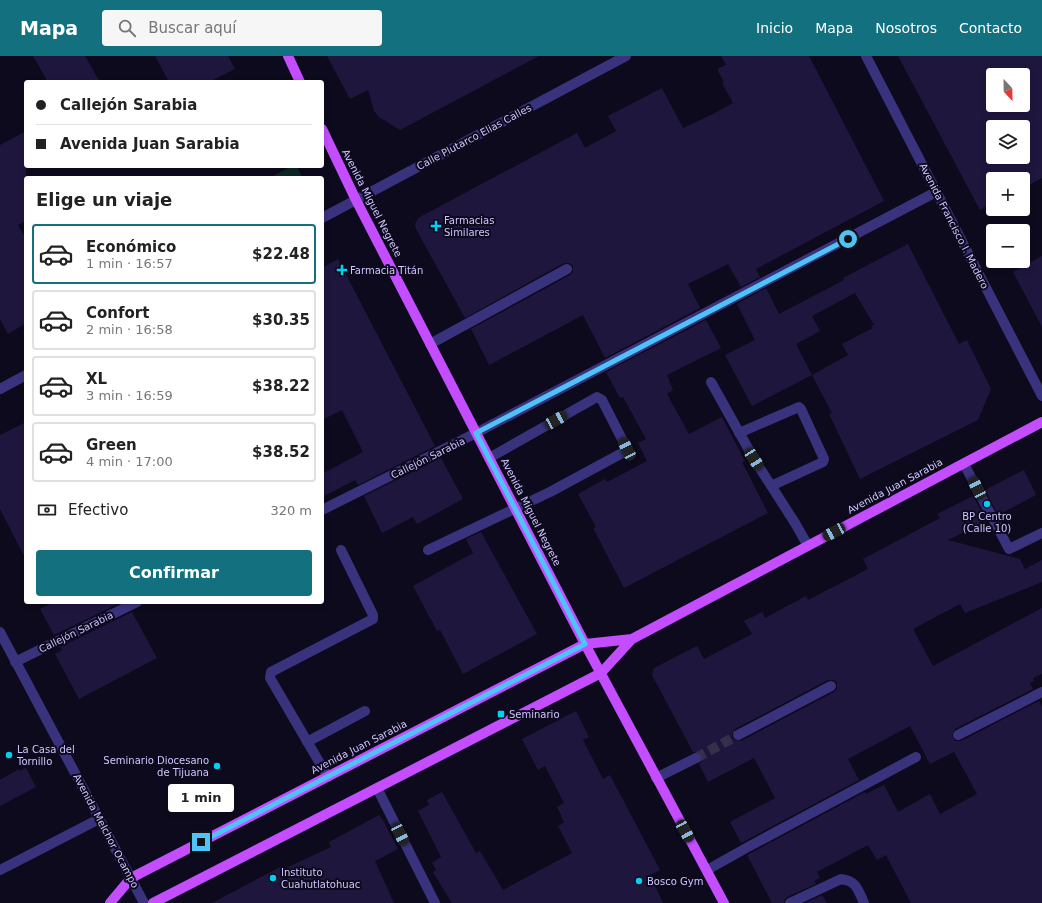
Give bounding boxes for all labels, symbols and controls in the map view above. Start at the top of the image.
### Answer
search box [102,10,382,46]
text: Mapa [20,17,78,39]
icon: search [116,17,138,39]
text: Buscar aquí [148,19,237,37]
text: Inicio [756,20,793,36]
text: Mapa [815,20,853,36]
text: Nosotros [875,20,937,36]
text: Contacto [959,20,1022,36]
north arrow [986,68,1030,112]
map controls [986,68,1030,268]
text: Callejón Sarabia [60,96,197,114]
street label: Calle Plutarco Elias Calles [415,102,533,172]
button: layers [986,120,1030,164]
text: Avenida Juan Sarabia [60,135,240,153]
street label: Avenida Miguel Negrete [340,147,404,259]
street label: Avenida Francisco I. Madero [917,161,991,291]
button: + [986,172,1030,216]
text: Elige un viaje [36,189,172,210]
place label: Farmacias Similares [444,215,494,238]
marker: Farmacias Similares [431,221,441,231]
button: − [986,224,1030,268]
route start [839,230,857,248]
icon: car [38,236,74,272]
text: Económico [86,238,176,256]
text: $22.48 [252,245,310,263]
text: 1 min · 16:57 [86,256,173,271]
marker: Farmacia Titán [337,265,347,275]
place label: Farmacia Titán [350,265,423,276]
icon: car [38,302,74,338]
text: Confort [86,304,149,322]
text: $30.35 [252,311,310,329]
text: 2 min · 16:58 [86,322,173,337]
icon: car [38,368,74,404]
text: XL [86,370,107,388]
text: $38.22 [252,377,310,395]
text: 3 min · 16:59 [86,388,173,403]
car [543,409,569,431]
icon: car [38,434,74,470]
street label: Callejón Sarabia [389,435,467,481]
text: Green [86,436,137,454]
car [616,436,638,462]
text: $38.52 [252,443,310,461]
car [742,446,766,472]
text: 4 min · 17:00 [86,454,173,469]
street label: Avenida Miguel Negrete [499,456,563,568]
street label: Avenida Juan Sarabia [846,456,944,516]
car [966,475,988,501]
icon: cash [36,499,58,521]
marker: BP Centro (Calle 10) [982,499,992,509]
text: Efectivo [68,501,128,519]
text: 320 m [270,503,312,518]
place label: BP Centro (Calle 10) [962,511,1012,534]
car [821,521,847,543]
button: Confirmar [36,550,312,596]
street label: Callejón Sarabia [37,609,115,655]
marker: Seminario [496,709,506,719]
place label: Seminario [509,709,560,720]
street label: Avenida Juan Sarabia [309,718,409,776]
place label: La Casa del Tornillo [16,744,75,767]
marker: La Casa del Tornillo [4,750,14,760]
place label: Seminario Diocesano de Tijuana [103,755,209,778]
marker: Seminario Diocesano de Tijuana [212,761,222,771]
street label: Avenida Melchor Ocampo [71,772,141,890]
callout: 1 min [168,784,234,812]
text: 1 min [181,790,221,805]
car [674,818,696,844]
car [389,821,411,847]
route end [192,833,210,851]
place label: Instituto Cuahutlatohuac [281,867,360,890]
marker: Instituto Cuahutlatohuac [268,873,278,883]
marker: Bosco Gym [634,876,644,886]
place label: Bosco Gym [647,876,703,887]

